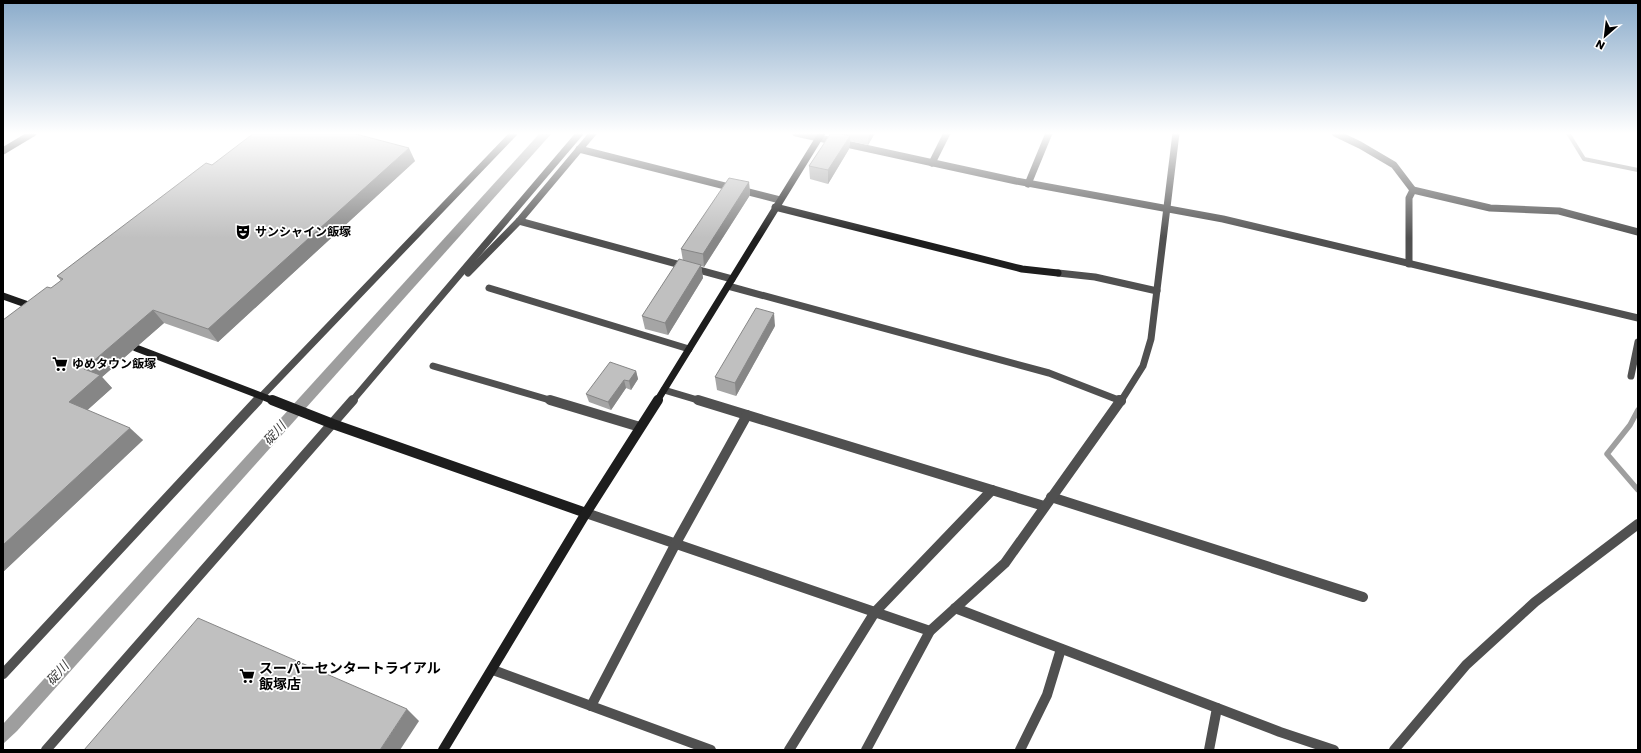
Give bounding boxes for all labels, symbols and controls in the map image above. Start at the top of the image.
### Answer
north arrow [1585,16,1625,56]
text: N [1593,36,1608,54]
theatre icon: サンシャイン飯塚 [234,223,252,241]
place label: サンシャイン飯塚 [255,223,351,240]
supermarket icon: ゆめタウン飯塚 [51,355,69,373]
place label: ゆめタウン飯塚 [72,355,156,372]
water label: 碇川 [259,416,291,449]
water label: 碇川 [42,656,74,689]
place label: スーパーセンタートライアル 飯塚店 [259,658,441,694]
supermarket icon: スーパーセンタートライアル 飯塚店 [238,667,256,685]

